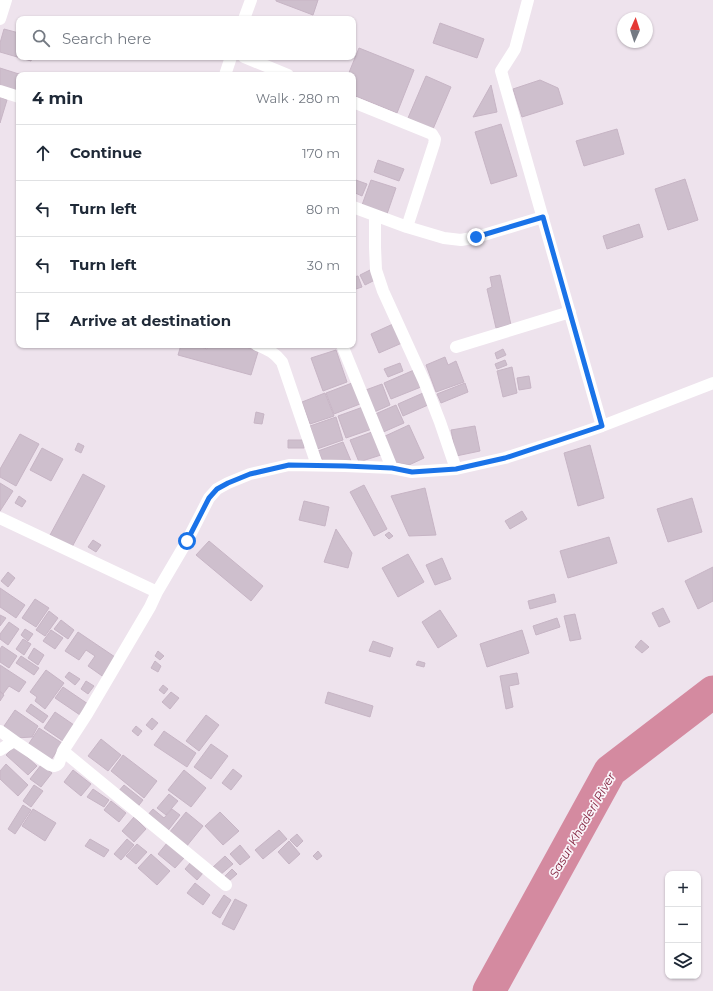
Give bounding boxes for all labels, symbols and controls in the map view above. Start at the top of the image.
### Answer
north arrow [617,12,653,48]
search box [16,16,356,60]
icon: search [30,27,52,49]
text: Search here [62,29,151,48]
text: 4 min [32,88,83,108]
text: Walk · 280 m [256,90,340,106]
icon: ahead [32,142,54,164]
text: Continue [70,143,142,162]
text: 170 m [302,145,340,161]
icon: left [32,198,54,220]
text: Turn left [70,199,137,218]
text: 80 m [306,201,340,217]
route end [467,228,485,246]
icon: left [32,254,54,276]
text: Turn left [70,255,137,274]
text: 30 m [307,257,340,273]
icon: arrive [32,310,54,332]
text: Arrive at destination [70,311,231,330]
route start [178,532,196,550]
water label: Sasur Khaderi River [546,770,618,880]
map controls [665,871,701,979]
button: + [665,871,701,907]
button: − [665,907,701,943]
button: layers [665,943,701,979]

